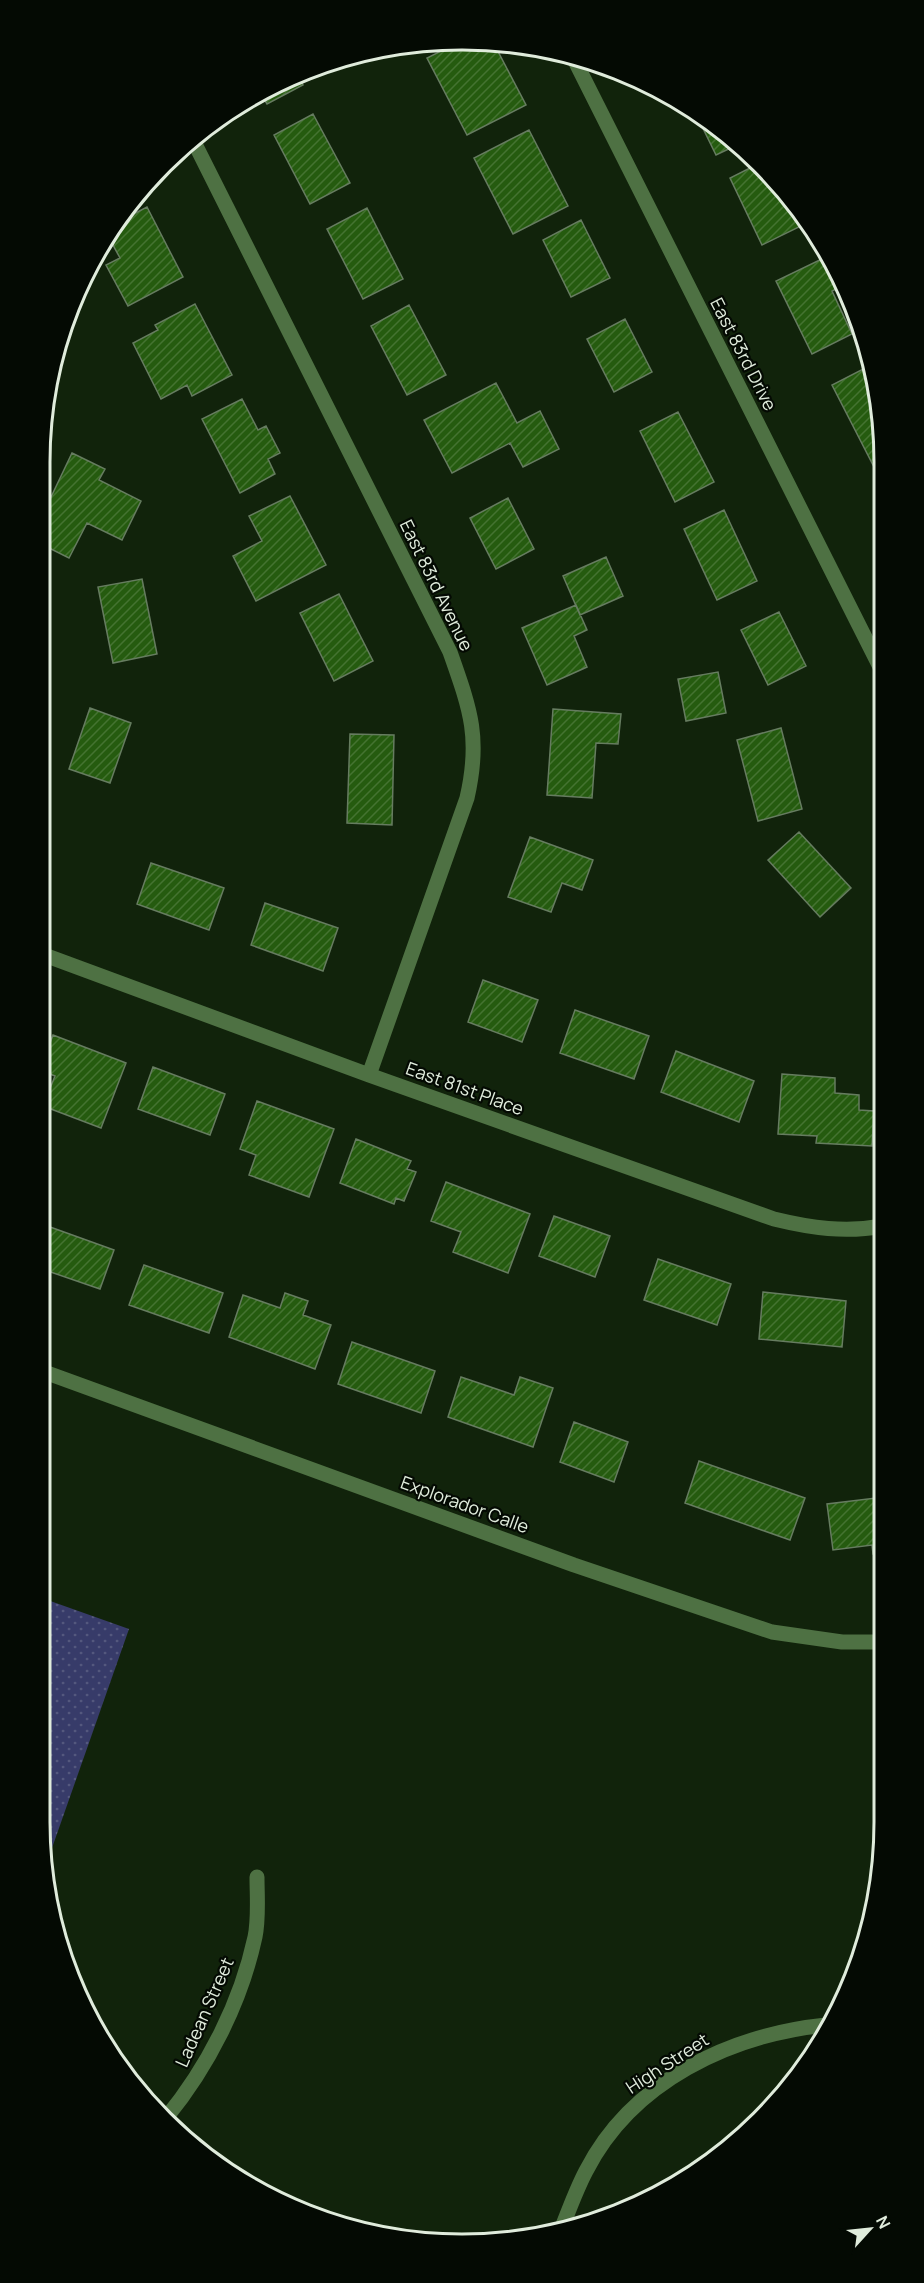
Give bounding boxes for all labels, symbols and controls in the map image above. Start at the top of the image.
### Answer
street label: East 83rd Drive [705,293,783,415]
street label: East 83rd Avenue [395,515,479,655]
street label: East 81st Place [403,1056,527,1120]
street label: Explorador Calle [398,1470,532,1538]
street label: Ladean Street [169,1954,239,2070]
street label: High Street [621,2027,713,2099]
north arrow [840,2199,900,2259]
text: N [871,2212,896,2232]

